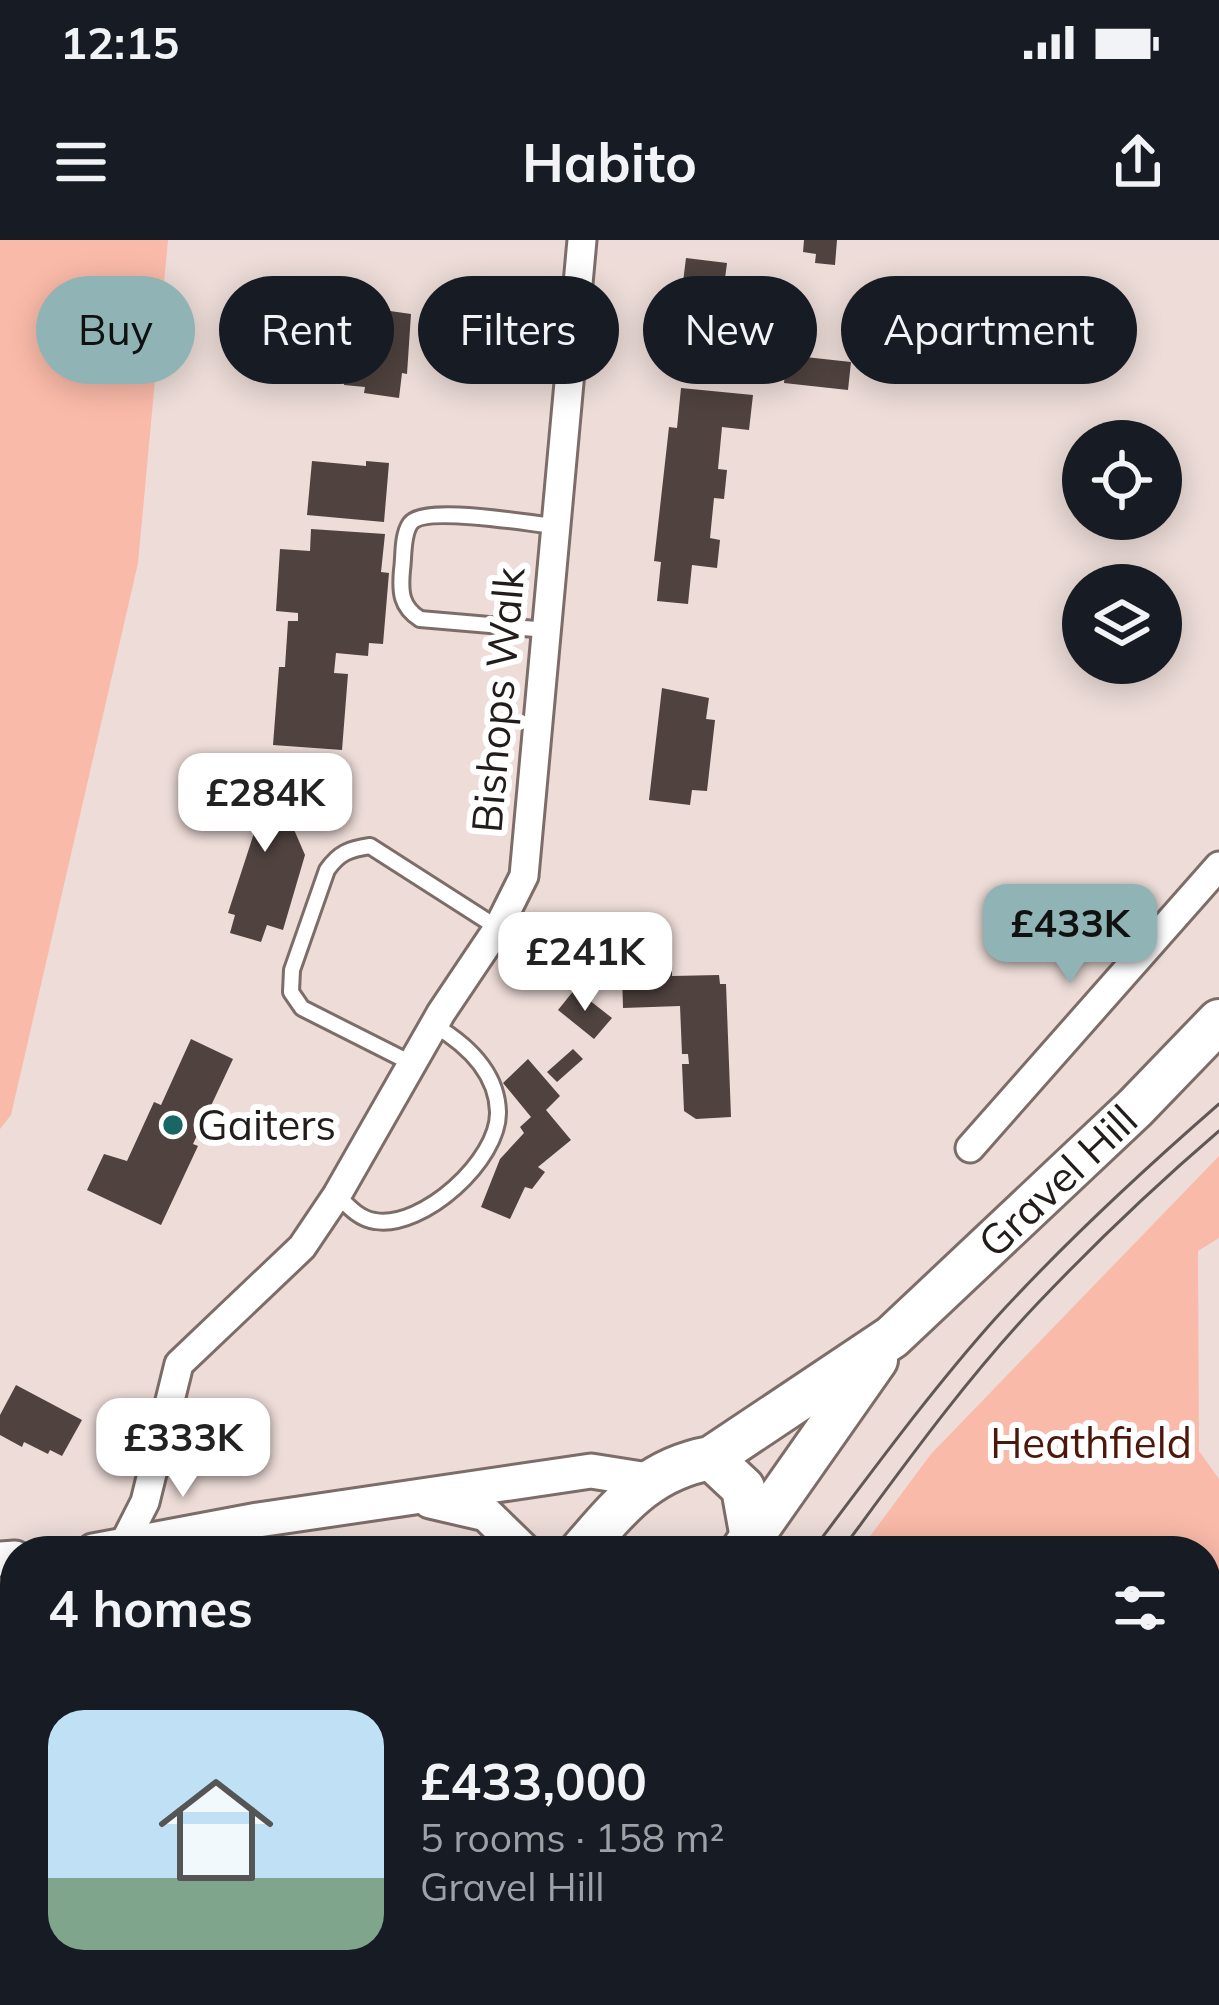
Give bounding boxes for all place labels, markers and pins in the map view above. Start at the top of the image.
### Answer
pin: £284K [181,753,349,855]
pin: £433K [986,884,1154,986]
pin: £241K [501,912,669,1014]
place label: Gaiters [197,1098,336,1151]
marker: Gaiters [160,1112,186,1138]
pin: £333K [99,1398,267,1500]

